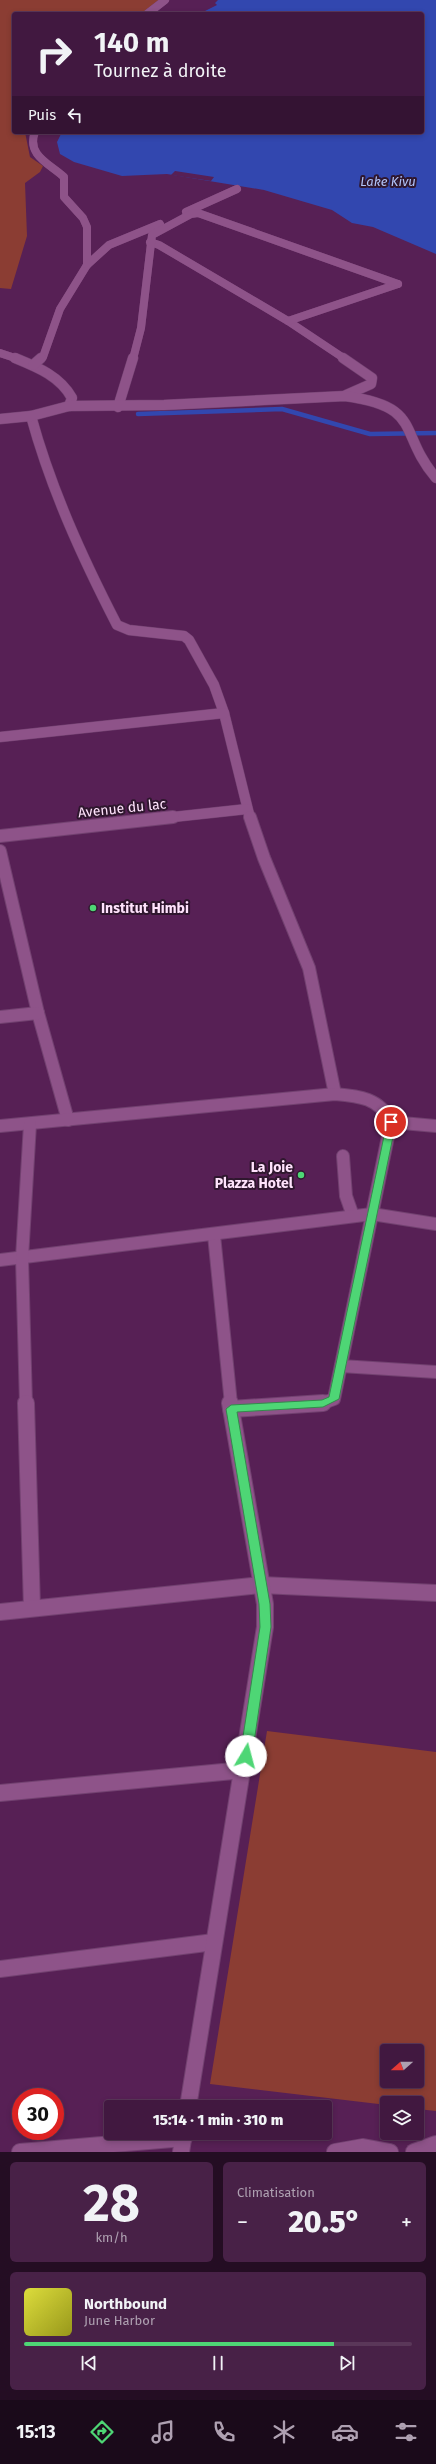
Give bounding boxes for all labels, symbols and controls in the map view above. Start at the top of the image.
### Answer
text: 140 m [94,26,170,59]
icon: right [28,28,80,80]
text: Tournez à droite [94,60,226,82]
icon: left [64,104,86,126]
text: Puis [28,106,56,124]
water label: Lake Kivu [360,174,416,189]
street label: Avenue du lac [77,795,167,822]
place label: Institut Himbi [101,900,189,917]
marker: Institut Himbi [88,903,98,913]
pin [374,1105,408,1139]
icon: arrive [380,1111,402,1133]
place label: La Joie Plazza Hotel [215,1159,294,1192]
marker: La Joie Plazza Hotel [296,1170,306,1180]
position arrow [225,1735,267,1777]
north arrow [380,2044,424,2088]
map controls [380,2044,424,2140]
speed limit sign: 30 [12,2088,64,2140]
button: layers [380,2096,424,2140]
text: 15:14 · 1 min · 310 m [153,2111,283,2129]
text: 28 [83,2172,140,2235]
text: Climatisation [237,2185,315,2200]
text: 20.5° [288,2204,361,2240]
text: − [237,2209,248,2236]
text: + [401,2209,412,2236]
text: km/h [95,2230,128,2245]
text: Northbound [84,2295,167,2313]
text: June Harbor [84,2313,155,2328]
icon: previous [78,2352,100,2374]
icon: pause [207,2352,229,2374]
icon: next [336,2352,358,2374]
icon: directions [88,2418,116,2446]
icon: music [149,2418,177,2446]
icon: phone [210,2418,238,2446]
icon: climate [270,2418,298,2446]
icon: car [331,2418,359,2446]
icon: filters [392,2418,420,2446]
text: 15:13 [16,2421,56,2443]

